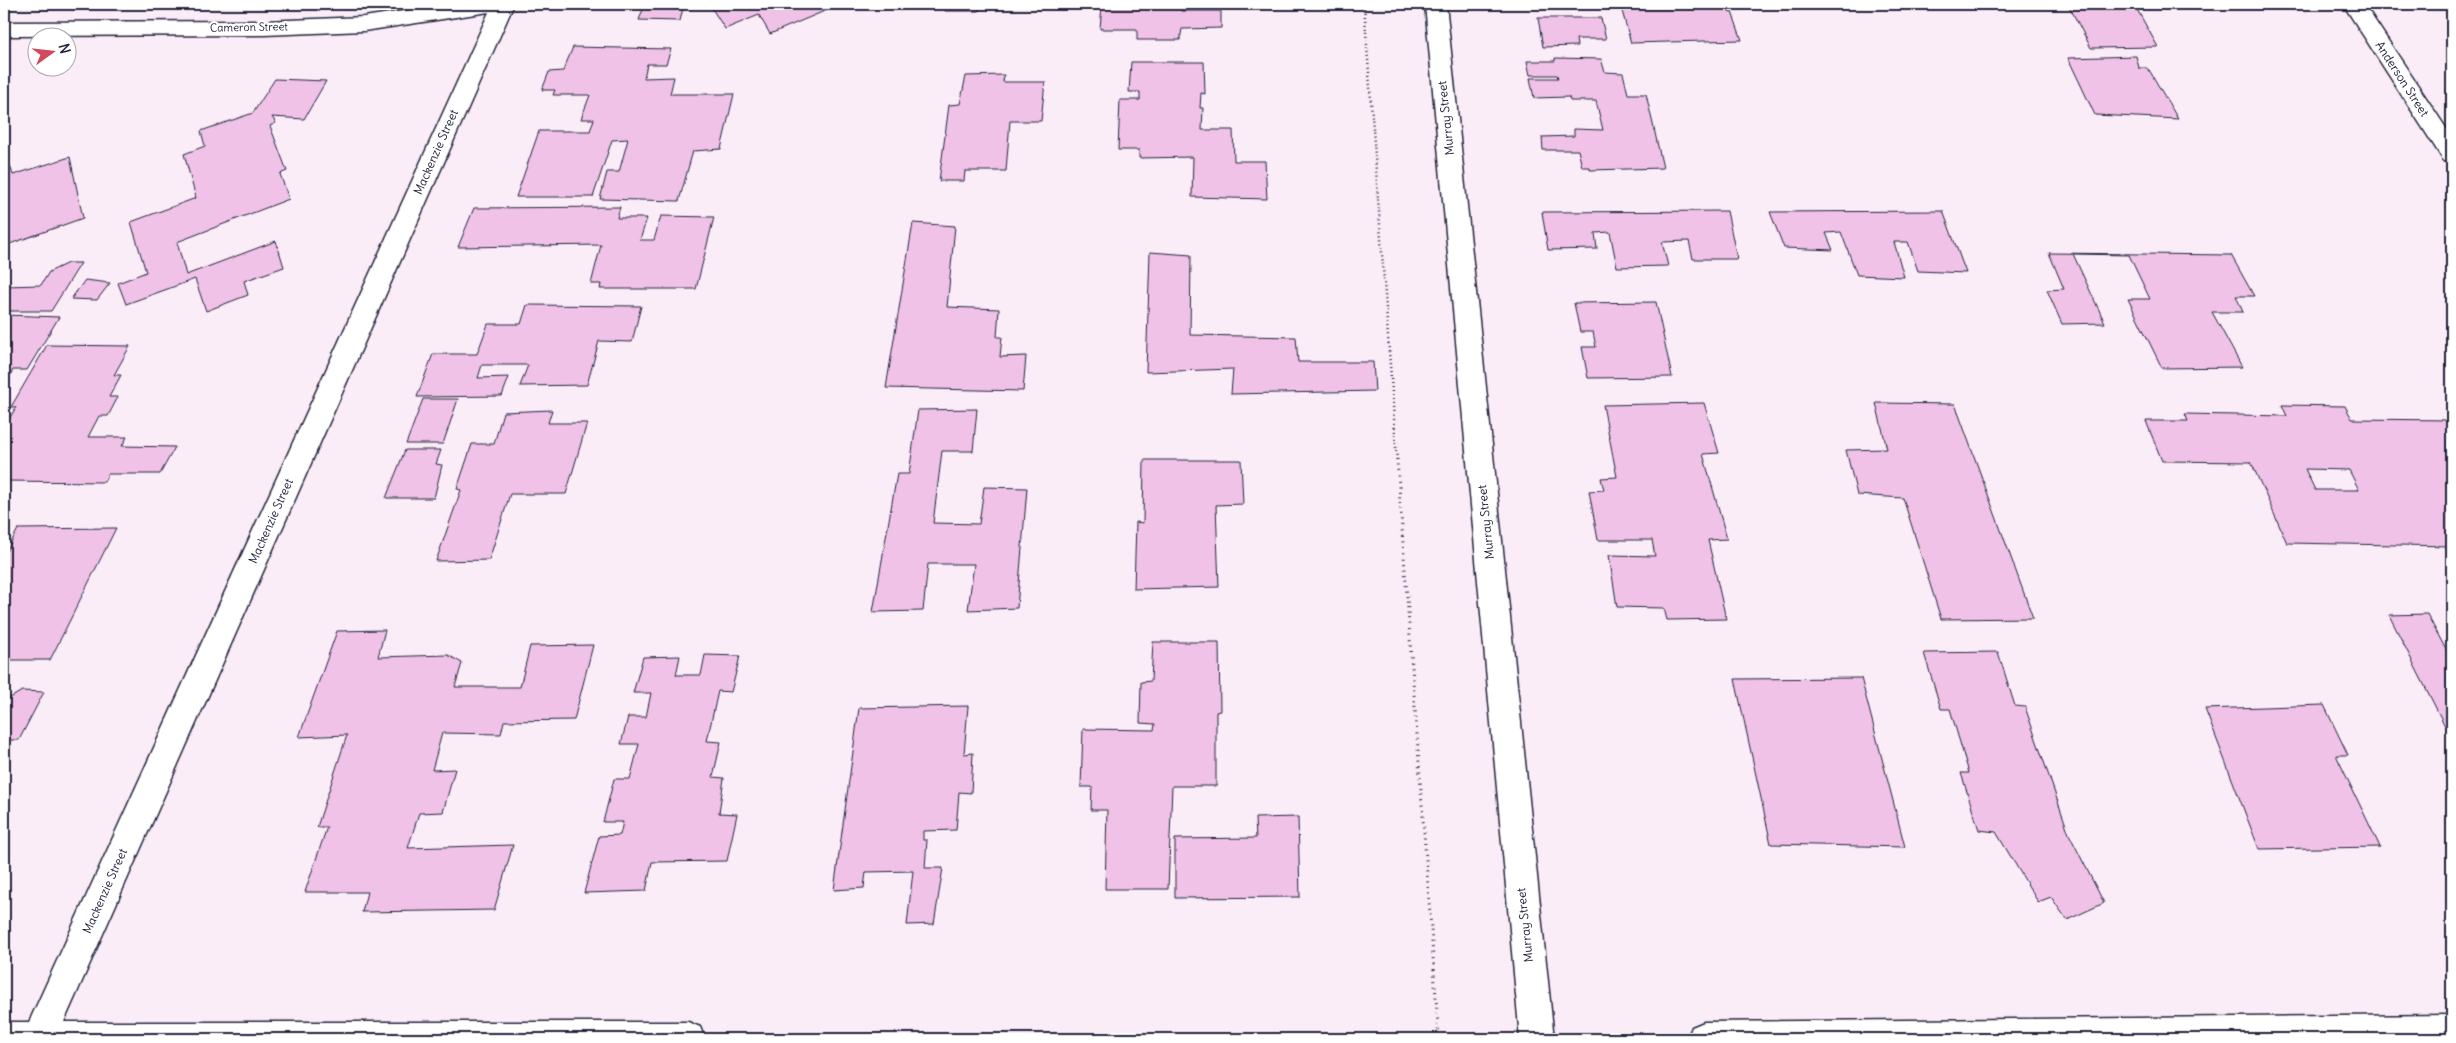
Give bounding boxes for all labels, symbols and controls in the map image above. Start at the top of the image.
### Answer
street label: Cameron Street [210,19,288,35]
north arrow [28,28,78,78]
street label: Anderson Street [2372,38,2432,119]
text: N [55,42,75,56]
street label: Murray Street [1434,80,1457,156]
street label: Mackenzie Street [410,107,461,197]
street label: Mackenzie Street [245,476,296,566]
street label: Murray Street [1474,484,1497,560]
street label: Mackenzie Street [79,846,130,936]
street label: Murray Street [1513,887,1536,963]

